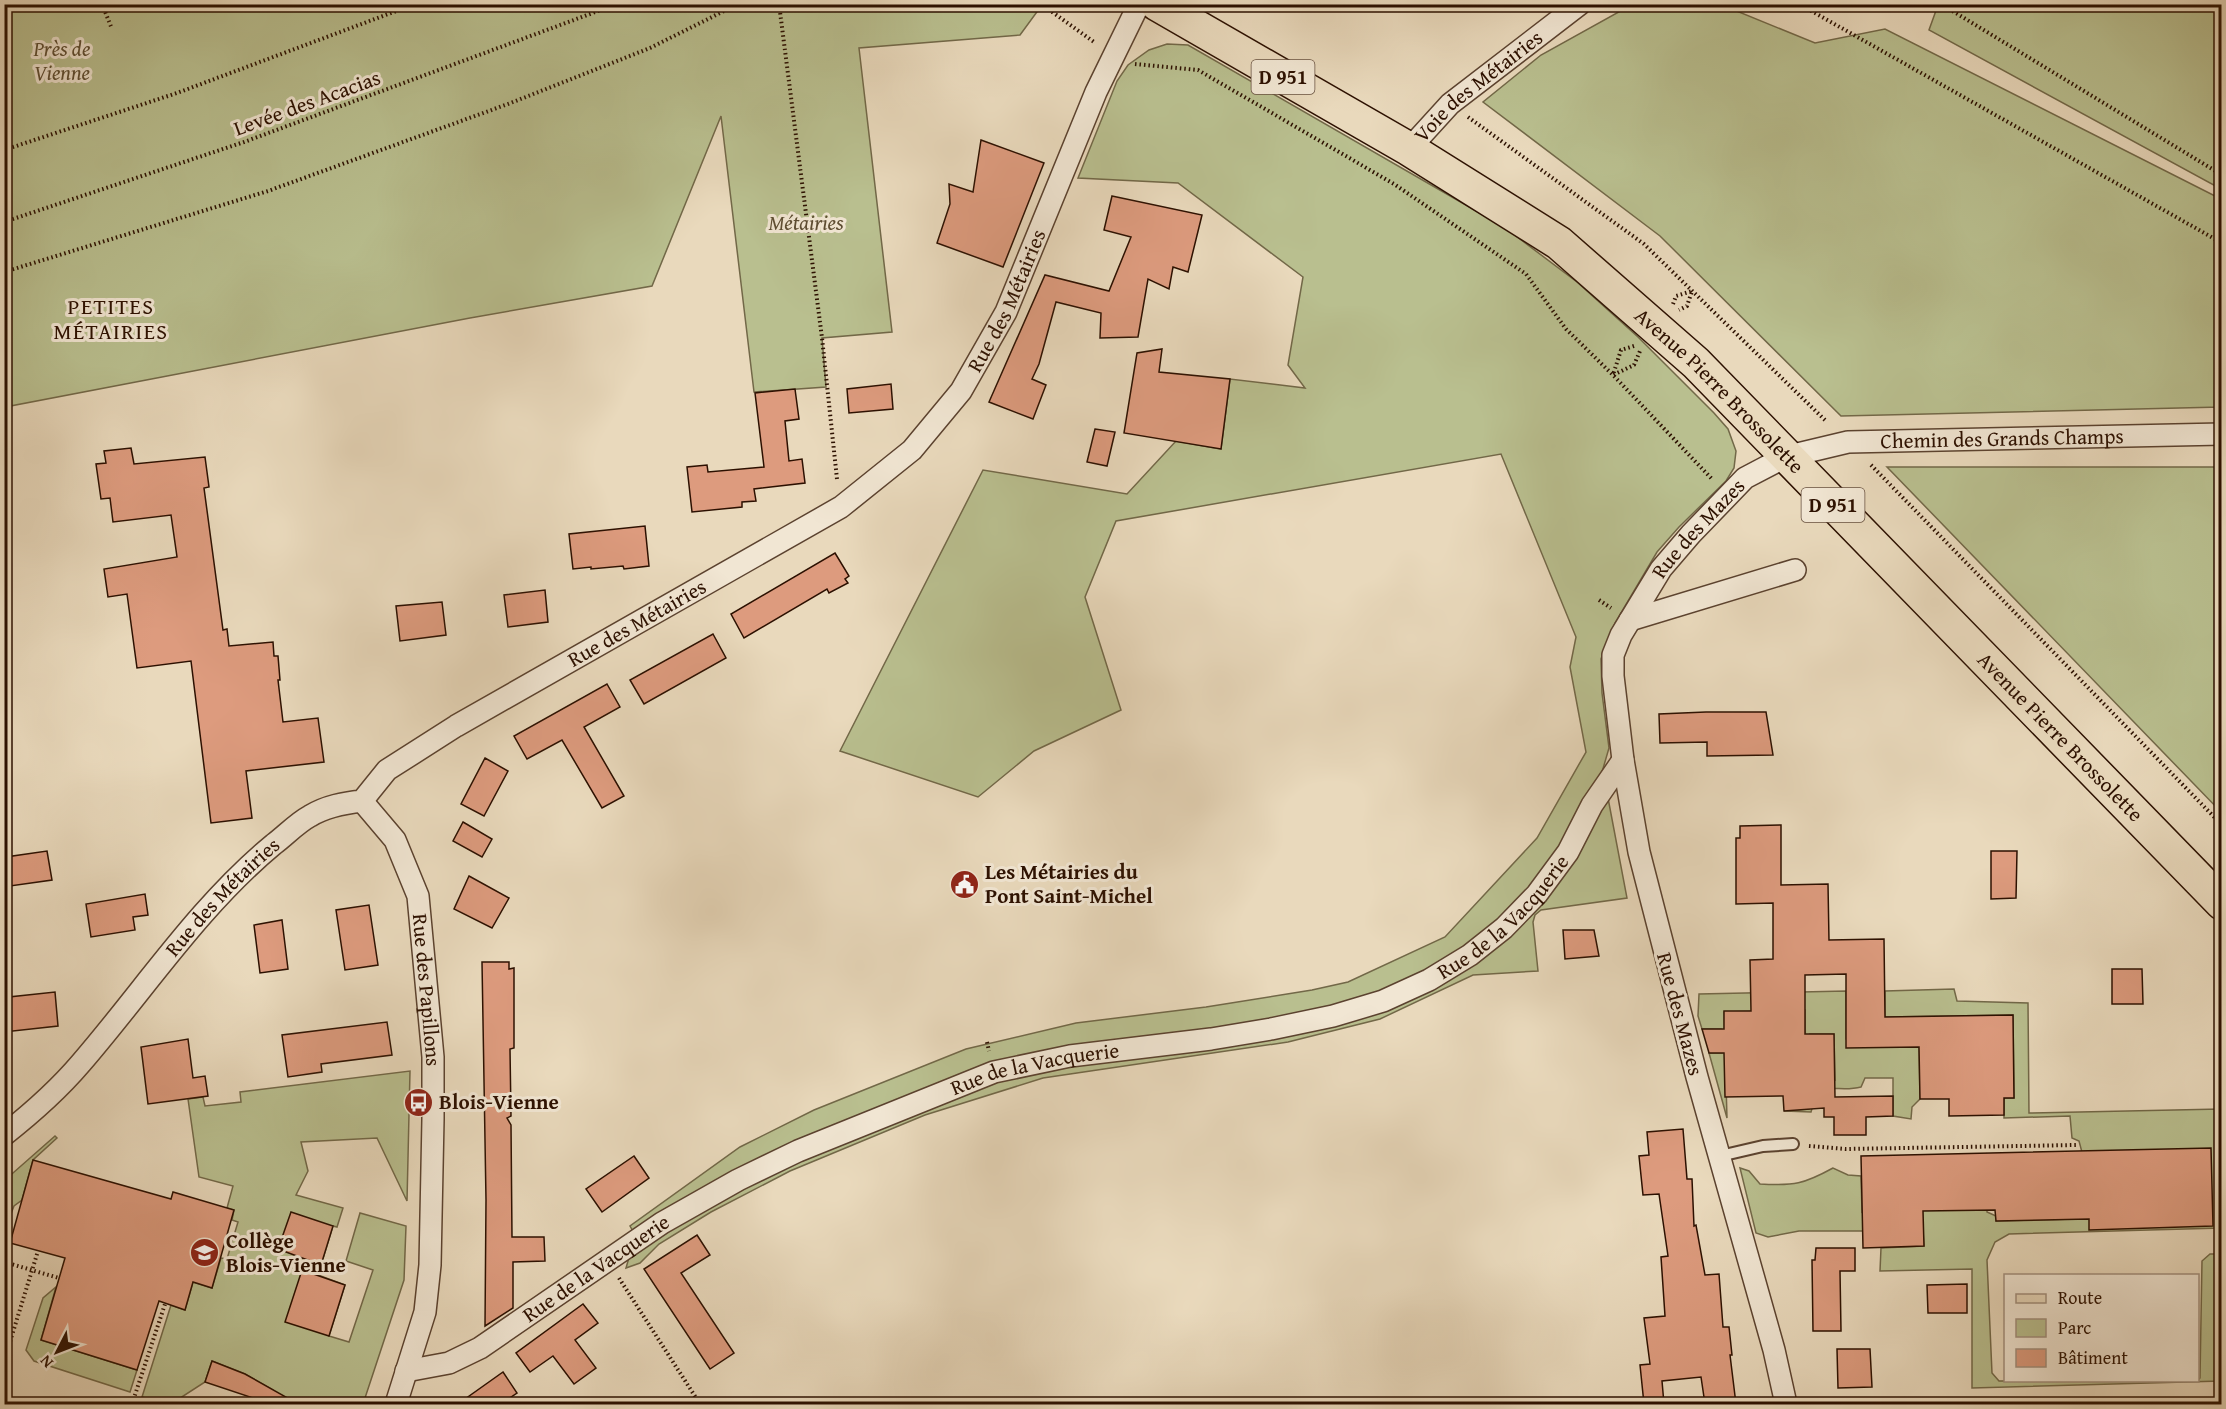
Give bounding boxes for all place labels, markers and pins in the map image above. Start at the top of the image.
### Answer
place label: Les Métairies du Pont Saint-Michel [985,856,1153,911]
public building icon: Les Métairies du Pont Saint-Michel [948,868,980,900]
bus stop icon: Blois-Vienne [402,1086,434,1118]
place label: Blois-Vienne [439,1086,559,1117]
place label: Collège Blois-Vienne [226,1225,346,1280]
school or university icon: Collège Blois-Vienne [189,1237,221,1269]

